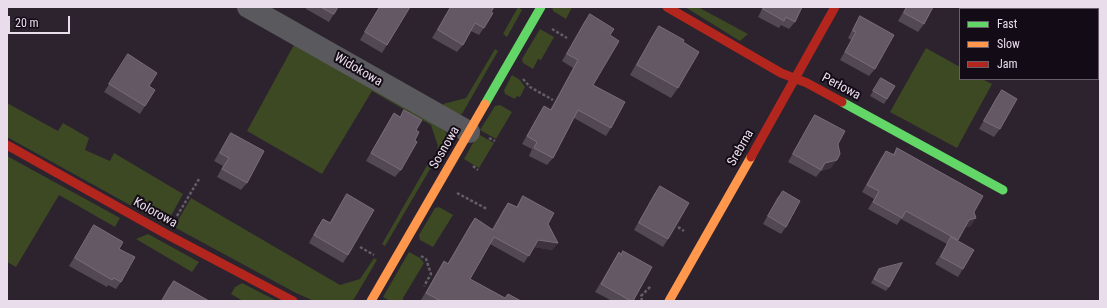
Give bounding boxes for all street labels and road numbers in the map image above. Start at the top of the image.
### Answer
street label: Widokowa [331,50,385,90]
street label: Perłowa [819,70,863,104]
street label: Sosnowa [427,124,463,172]
street label: Srebrna [724,127,758,169]
street label: Kolorowa [130,195,180,231]

